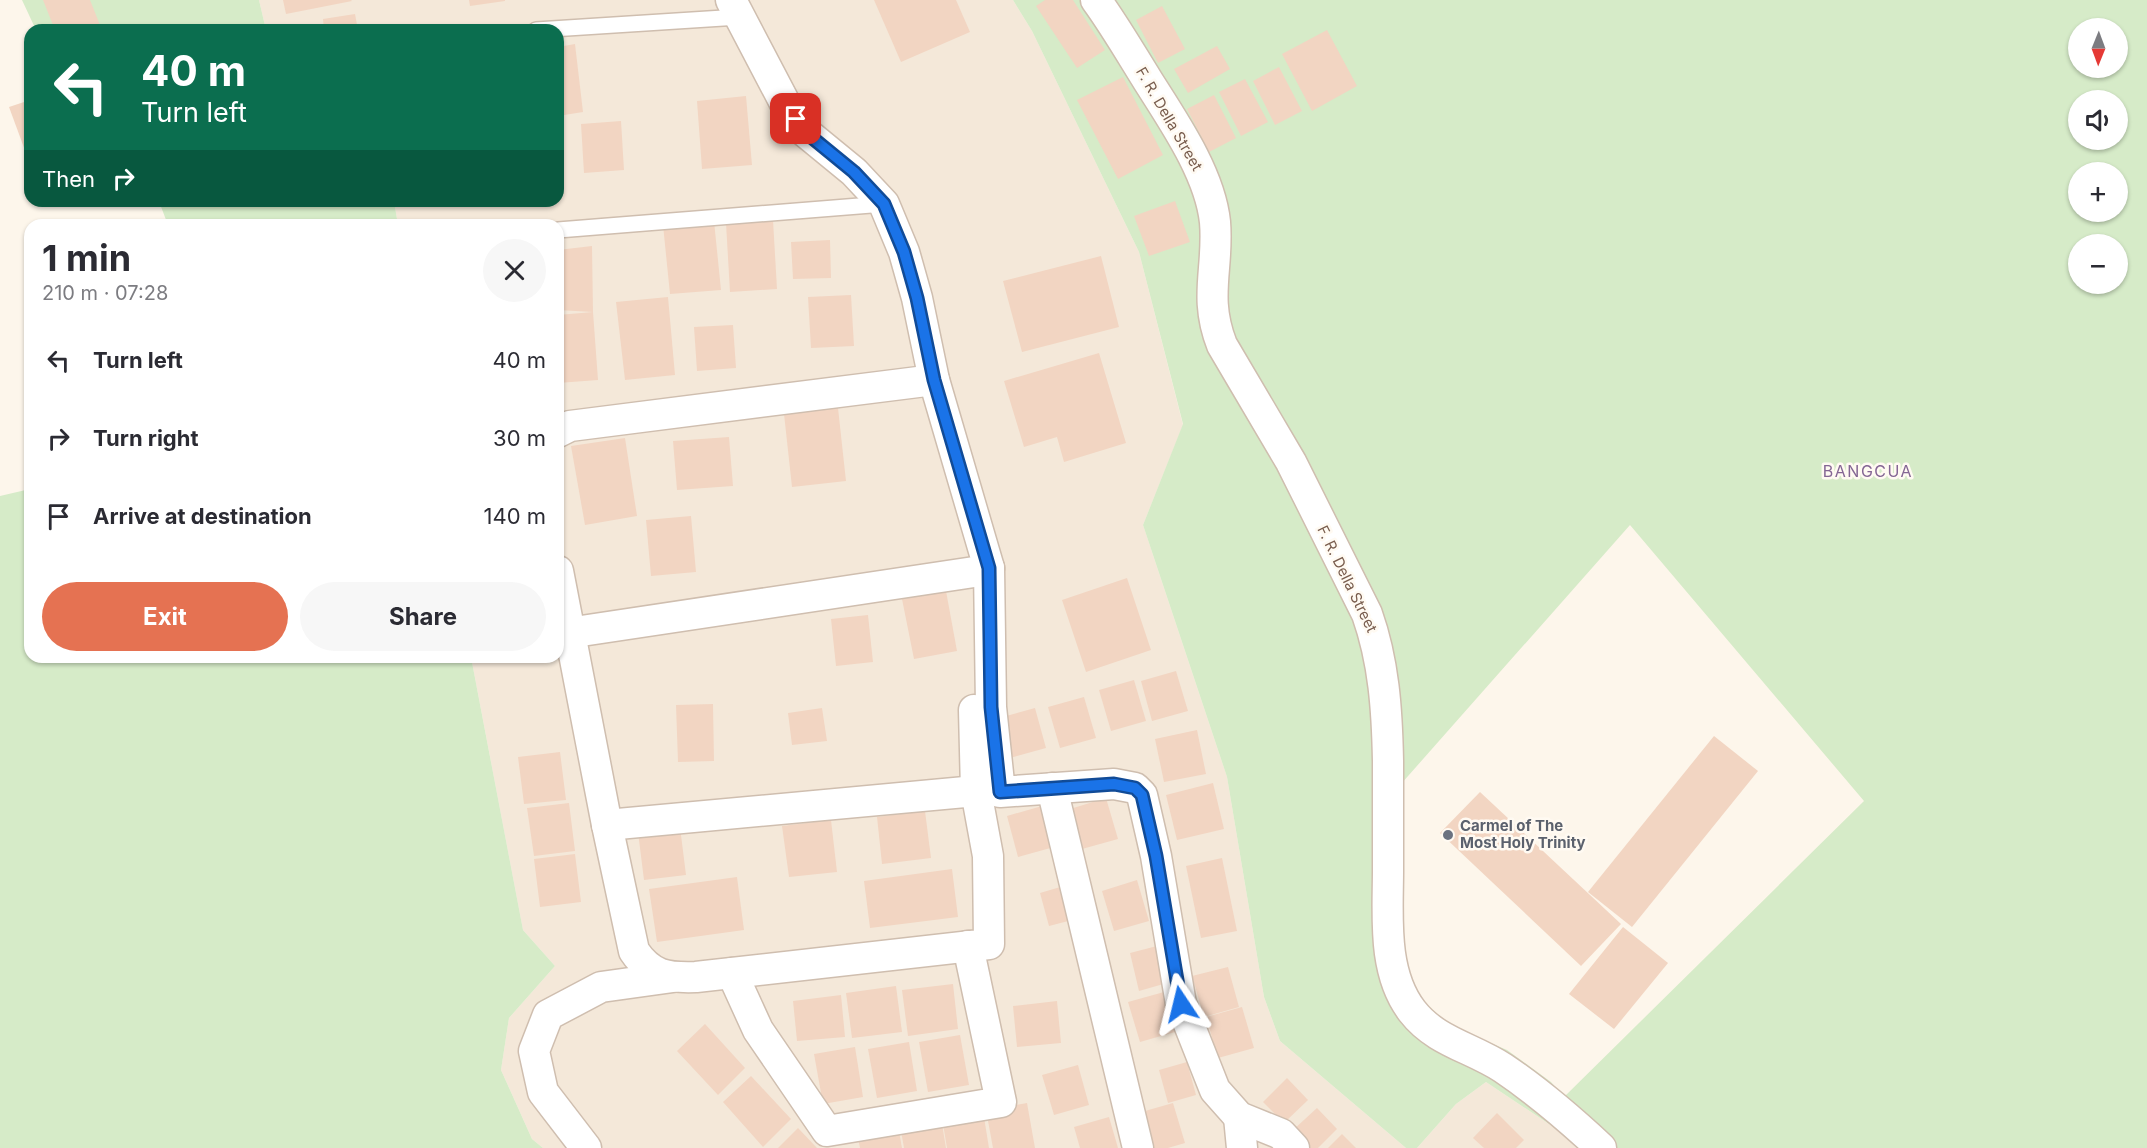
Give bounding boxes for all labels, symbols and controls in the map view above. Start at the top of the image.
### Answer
north arrow [2068,18,2128,78]
map controls [2068,18,2128,294]
text: 40 m [141,45,246,96]
icon: left [42,48,120,126]
street label: F. R. Della Street [1132,63,1207,174]
button: sound [2068,90,2128,150]
pin [770,93,821,144]
text: Turn left [141,96,247,129]
icon: arrive [779,102,812,135]
icon: right [107,162,140,195]
button: + [2068,162,2128,222]
text: Then [42,166,95,192]
button: − [2068,234,2128,294]
text: 1 min [42,236,131,280]
button: close [483,239,546,302]
text: 210 m · 07:28 [42,281,168,305]
icon: left [42,344,75,377]
text: Turn left [93,347,183,373]
text: 40 m [492,347,546,373]
icon: right [42,422,75,455]
text: Turn right [93,425,199,451]
text: 30 m [493,425,546,451]
district label: BANGCUA [1823,461,1913,481]
icon: arrive [42,500,75,533]
text: Arrive at destination [93,503,312,529]
text: 140 m [484,503,546,529]
street label: F. R. Della Street [1313,522,1382,636]
button: Exit [42,582,288,651]
button: Share [300,582,546,651]
place label: Carmel of The Most Holy Trinity [1460,816,1586,852]
marker: Carmel of The Most Holy Trinity [1441,828,1455,842]
position arrow [1149,972,1213,1036]

